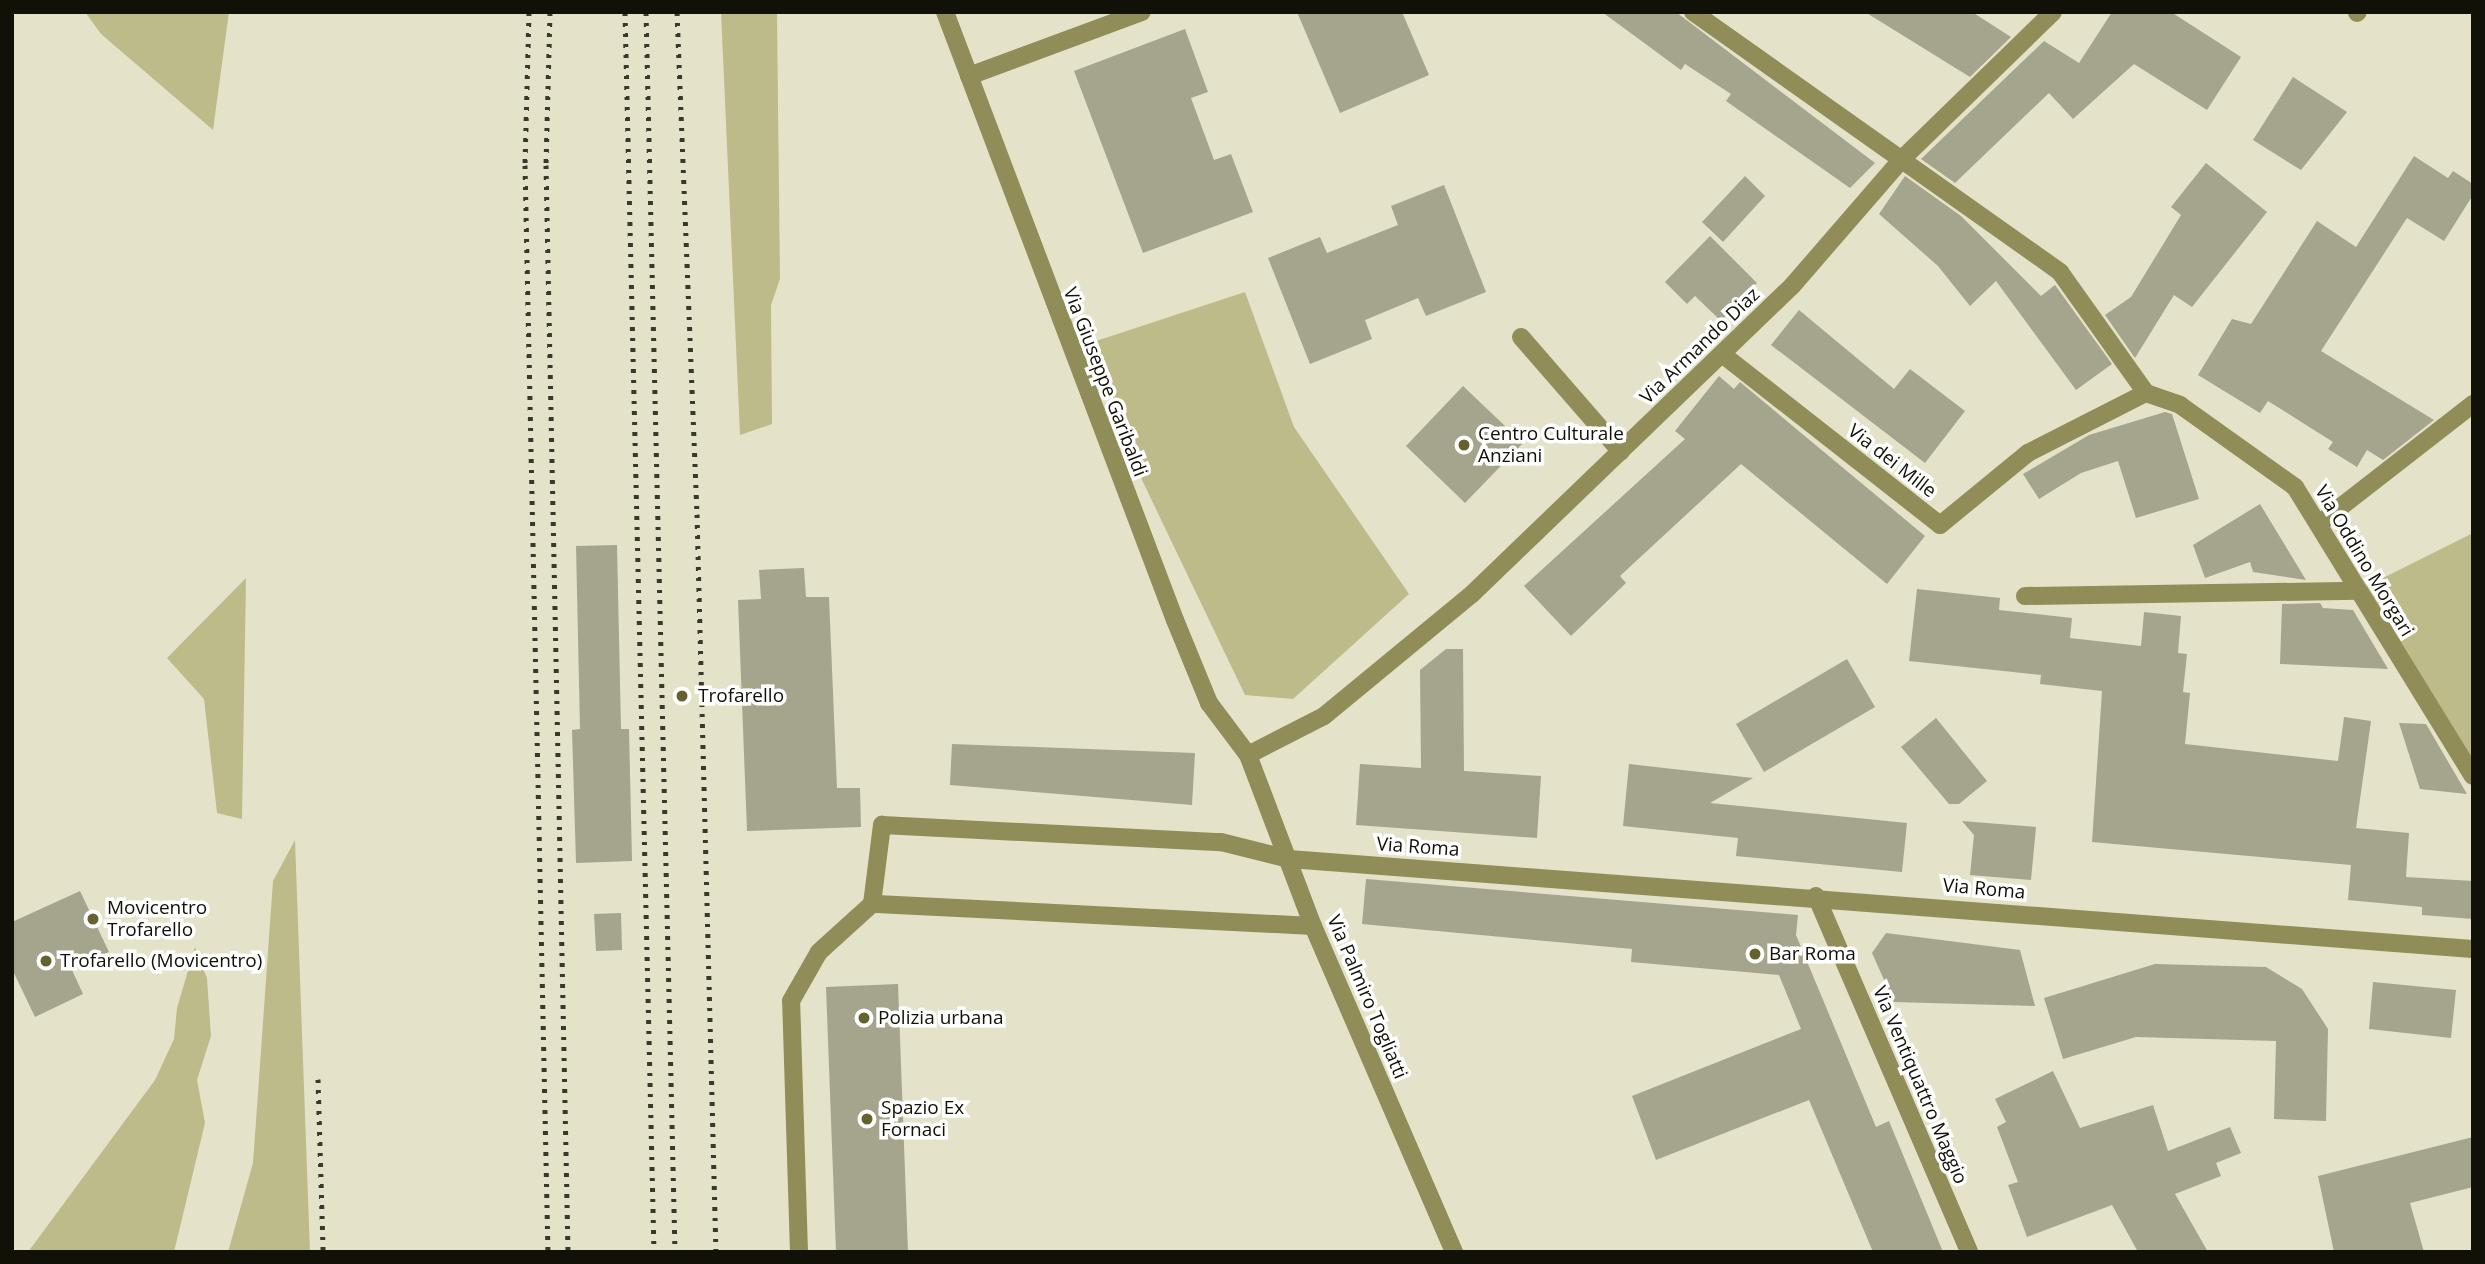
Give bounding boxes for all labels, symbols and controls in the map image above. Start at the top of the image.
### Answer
street label: Via Armando Diaz [1636,283,1764,409]
street label: Via Giuseppe Garibaldi [1058,284,1152,480]
street label: Via dei Mille [1843,419,1941,503]
place label: Centro Culturale Anziani [1478,423,1624,467]
marker: Centro Culturale Anziani [1456,437,1472,453]
street label: Via Oddino Morgari [2310,481,2418,641]
place label: Trofarello [698,685,784,707]
marker: Trofarello [672,686,692,706]
street label: Via Roma [1376,833,1460,861]
street label: Via Roma [1942,874,2026,904]
place label: Movicentro Trofarello [107,897,207,941]
marker: Movicentro Trofarello [85,911,101,927]
street label: Via Palmiro Togliatti [1322,912,1412,1082]
place label: Bar Roma [1769,943,1856,965]
marker: Bar Roma [1747,946,1763,962]
place label: Trofarello (Movicentro) [60,950,262,972]
marker: Trofarello (Movicentro) [38,953,54,969]
street label: Via Ventiquattro Maggio [1868,983,1972,1187]
place label: Polizia urbana [878,1007,1003,1029]
marker: Polizia urbana [856,1010,872,1026]
place label: Spazio Ex Fornaci [881,1097,964,1141]
marker: Spazio Ex Fornaci [859,1111,875,1127]

